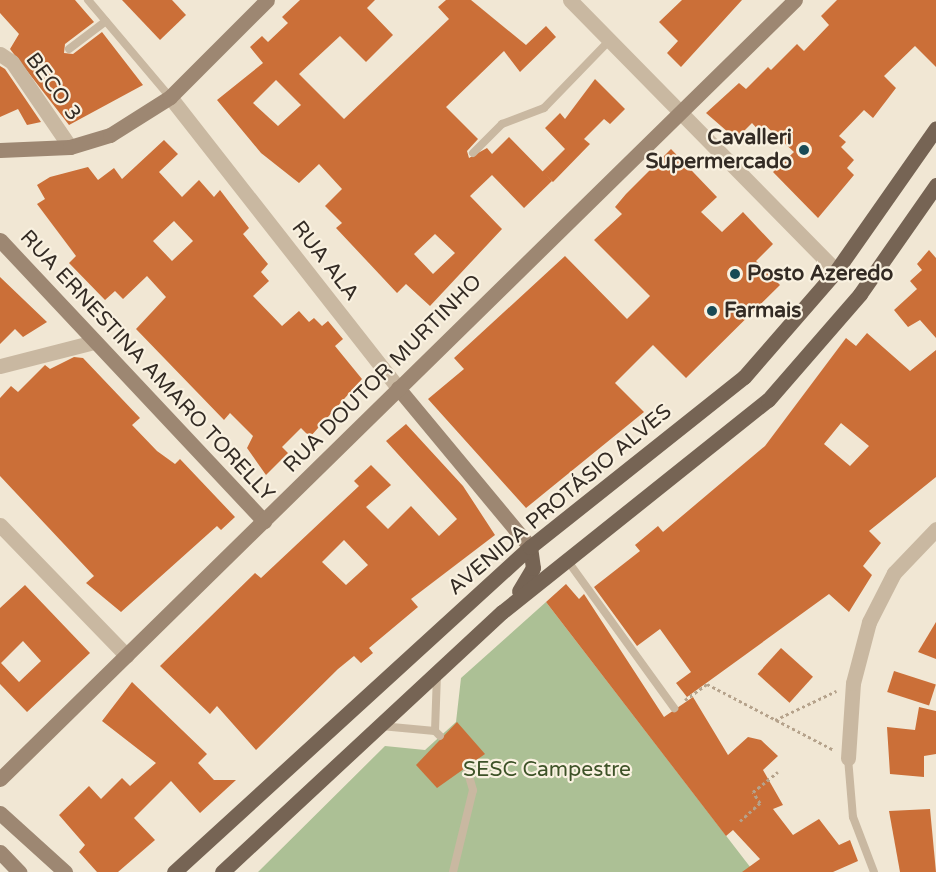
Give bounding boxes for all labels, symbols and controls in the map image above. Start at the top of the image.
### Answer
street label: BECO 3 [20,48,86,126]
place label: Cavalleri Supermercado [645,125,792,175]
marker: Cavalleri Supermercado [797,143,811,157]
street label: RUA ALA [286,216,364,306]
street label: RUA ERNESTINA AMARO TORELLY [14,225,280,507]
place label: Posto Azeredo [747,261,893,287]
marker: Posto Azeredo [728,267,742,281]
street label: RUA DOUTOR MURTINHO [279,270,487,478]
place label: Farmais [724,298,801,324]
marker: Farmais [705,304,719,318]
street label: AVENIDA PROTÁSIO ALVES [443,399,677,601]
park label: SESC Campestre [463,757,631,783]

